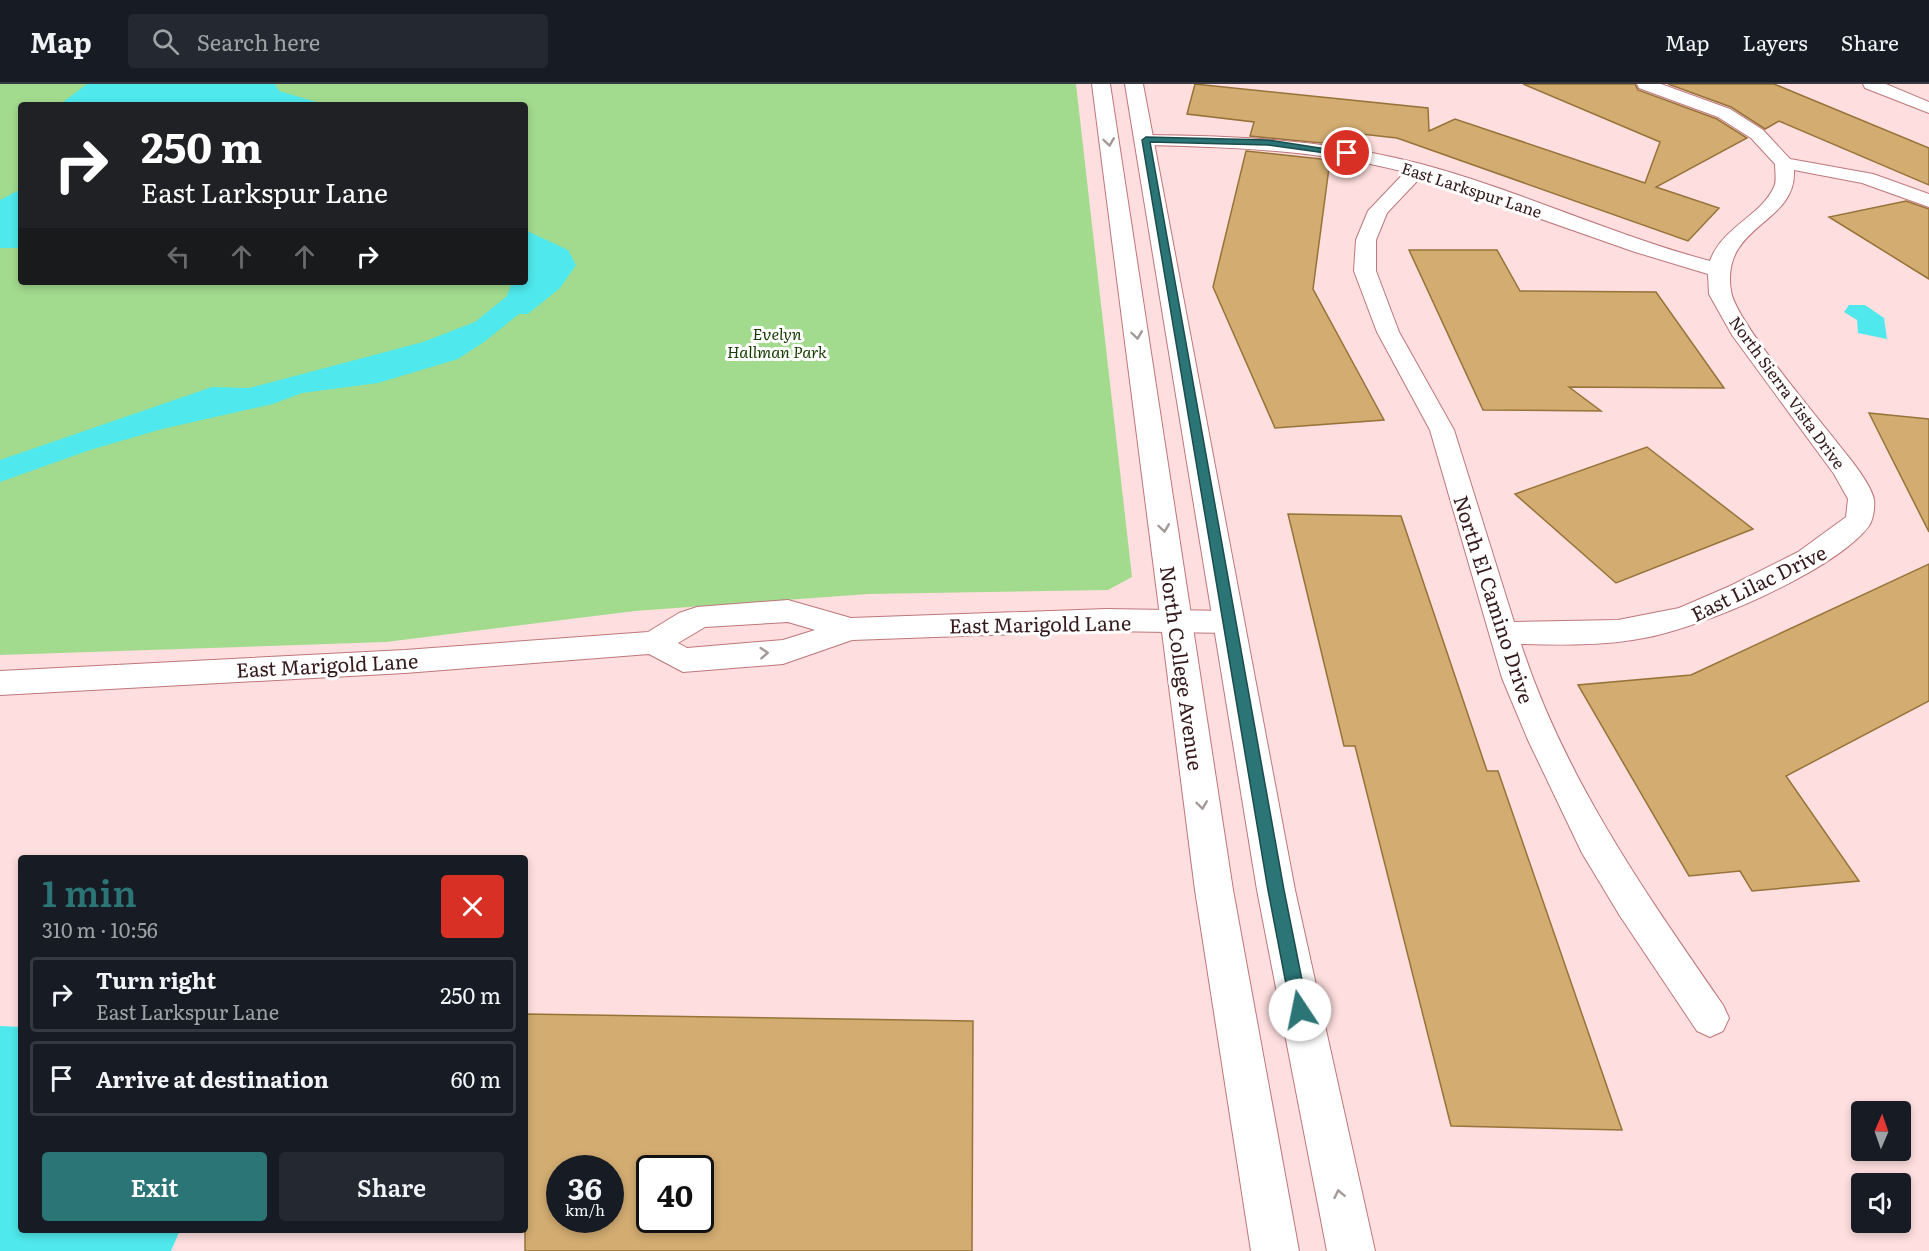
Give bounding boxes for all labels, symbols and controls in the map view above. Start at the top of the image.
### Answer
search box [128,14,548,68]
text: Map [30,20,92,62]
icon: search [149,25,182,58]
text: Search here [197,25,320,58]
text: Map [1665,26,1710,57]
text: Layers [1743,26,1808,57]
text: Share [1841,26,1899,57]
text: 250 m [141,114,262,176]
icon: right [42,126,120,204]
pin [1321,127,1372,178]
icon: arrive [1330,136,1363,169]
one-way arrow [1103,137,1115,147]
street label: East Larkspur Lane [1399,155,1545,223]
text: East Larkspur Lane [141,171,388,211]
icon: left [162,240,195,273]
icon: ahead [225,240,258,273]
icon: ahead [288,240,321,273]
icon: right [351,240,384,273]
street label: North Sierra Vista Drive [1724,311,1852,473]
park label: Evelyn Hallman Park [727,321,827,363]
one-way arrow [1131,330,1143,340]
street label: North El Camino Drive [1447,491,1543,707]
one-way arrow [1157,524,1169,533]
street label: East Lilac Drive [1685,536,1831,628]
street label: North College Avenue [1154,564,1212,772]
street label: East Marigold Lane [949,606,1131,640]
street label: East Marigold Lane [235,644,419,684]
one-way arrow [759,647,768,660]
one-way arrow [1195,800,1207,809]
text: 1 min [42,865,137,918]
button: close [441,875,504,938]
text: 310 m · 10:56 [42,914,158,944]
text: Turn right [96,963,216,996]
icon: right [45,978,78,1011]
text: 250 m [440,978,501,1011]
position arrow [1268,978,1332,1042]
text: East Larkspur Lane [96,996,279,1026]
icon: arrive [45,1062,78,1095]
text: Arrive at destination [96,1062,329,1095]
text: 60 m [451,1062,501,1095]
north arrow [1851,1101,1911,1161]
map controls [1851,1101,1911,1233]
button: Exit [42,1152,267,1221]
button: Share [279,1152,504,1221]
speed limit sign: 40 [636,1155,714,1233]
text: 36 [568,1165,602,1209]
button: sound [1851,1173,1911,1233]
one-way arrow [1333,1189,1346,1199]
text: km/h [565,1198,605,1221]

